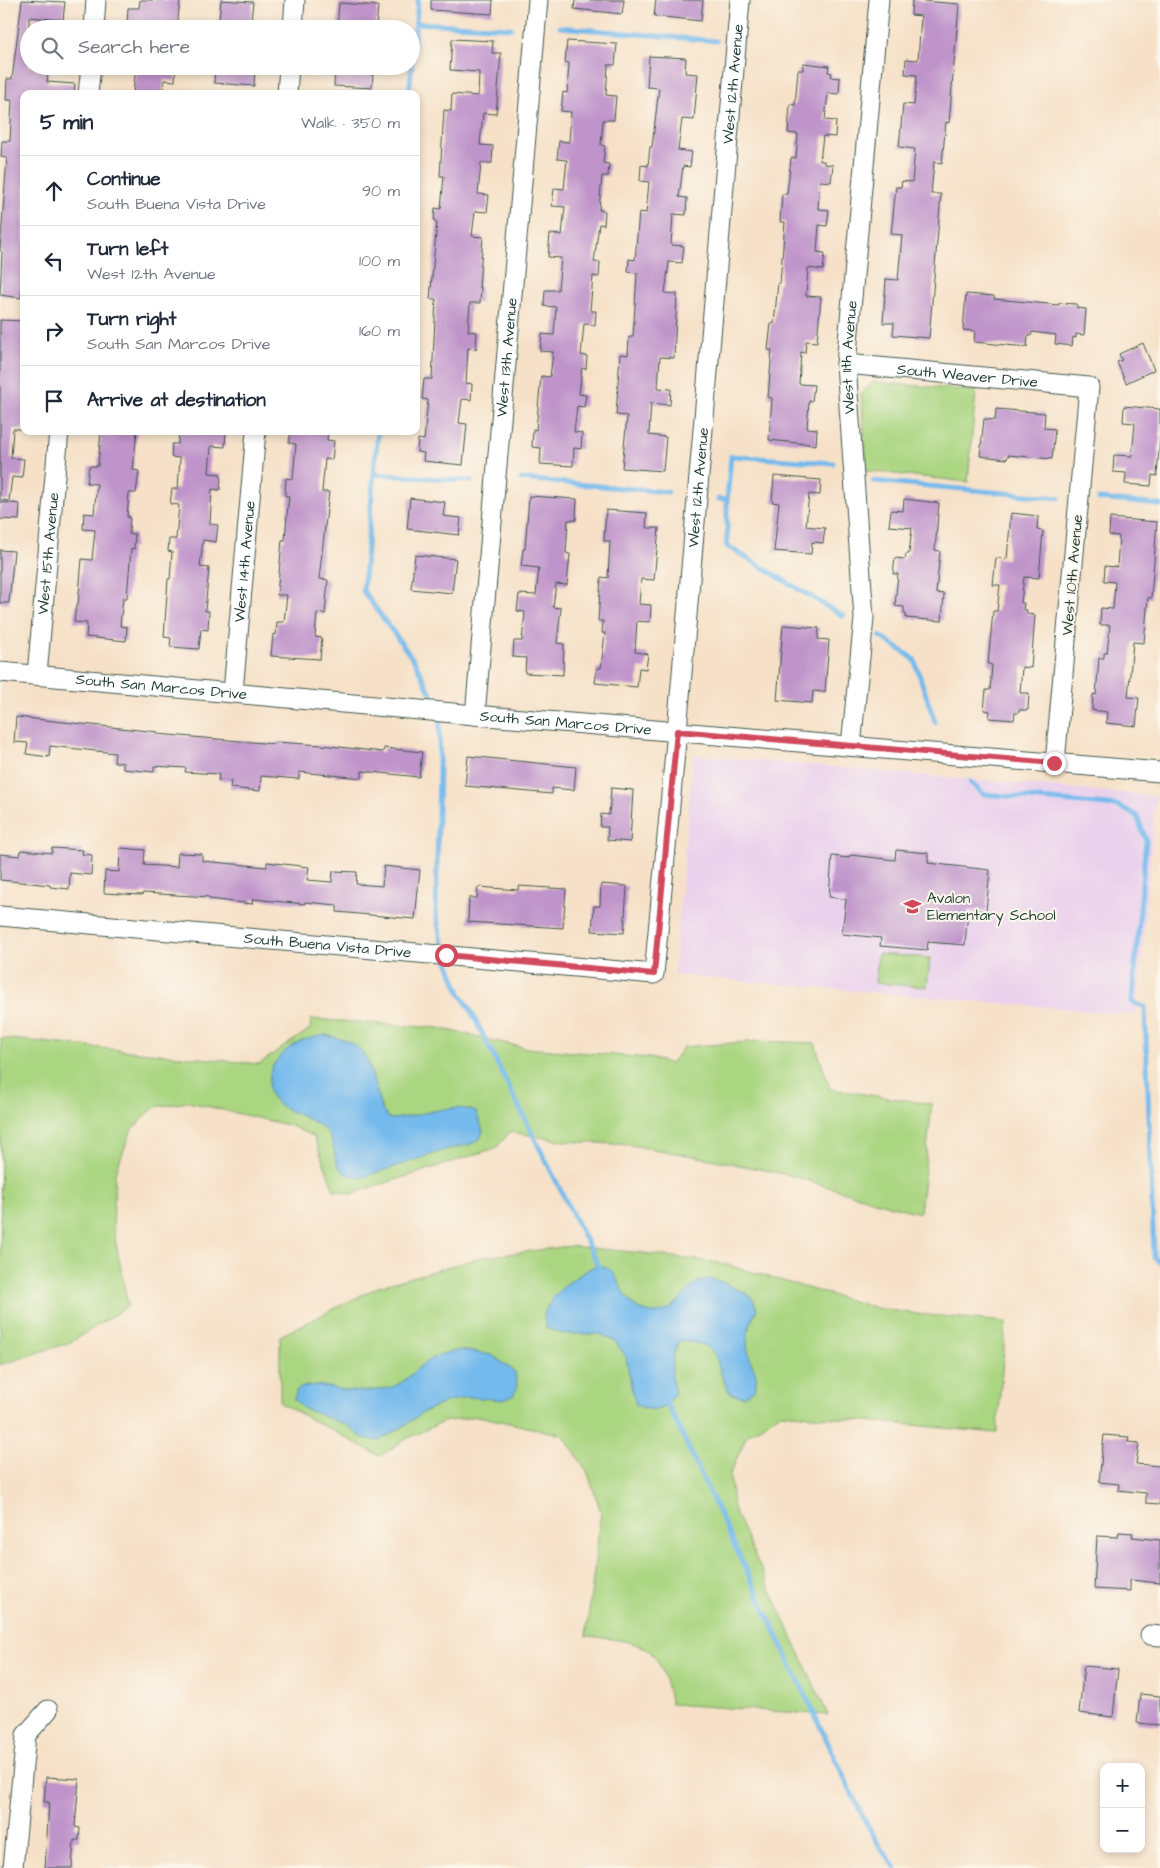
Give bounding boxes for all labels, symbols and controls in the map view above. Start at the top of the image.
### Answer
search box [20,20,420,75]
street label: West 12th Avenue [718,23,749,145]
icon: search [38,34,66,62]
text: Search here [78,34,190,61]
text: 5 min [40,108,93,137]
text: Walk · 350 m [301,112,400,134]
text: Continue [87,166,161,193]
icon: ahead [40,177,68,205]
text: 90 m [362,180,400,202]
text: South Buena Vista Drive [87,193,266,215]
text: Turn left [87,236,168,263]
icon: left [40,247,68,275]
text: 100 m [359,250,400,272]
text: West 12th Avenue [87,263,216,285]
street label: West 13th Avenue [491,297,523,418]
street label: West 11th Avenue [836,300,863,415]
text: Turn right [87,306,176,333]
icon: right [40,317,68,345]
text: 160 m [359,320,400,342]
text: South San Marcos Drive [87,333,270,355]
street label: South Weaver Drive [896,359,1039,393]
icon: arrive [40,387,68,415]
text: Arrive at destination [87,387,266,414]
street label: West 12th Avenue [683,427,714,549]
street label: West 15th Avenue [32,491,64,616]
street label: West 14th Avenue [229,500,261,623]
street label: West 10th Avenue [1057,514,1088,636]
street label: South San Marcos Drive [75,669,248,705]
street label: South San Marcos Drive [479,705,652,741]
route end [1043,752,1066,775]
place label: Avalon Elementary School [927,888,1056,927]
school or university icon: Avalon Elementary School [903,897,923,917]
street label: South Buena Vista Drive [243,928,412,963]
route start [435,944,458,967]
map controls [1100,1763,1145,1853]
button: + [1100,1763,1145,1808]
button: − [1100,1808,1145,1853]

